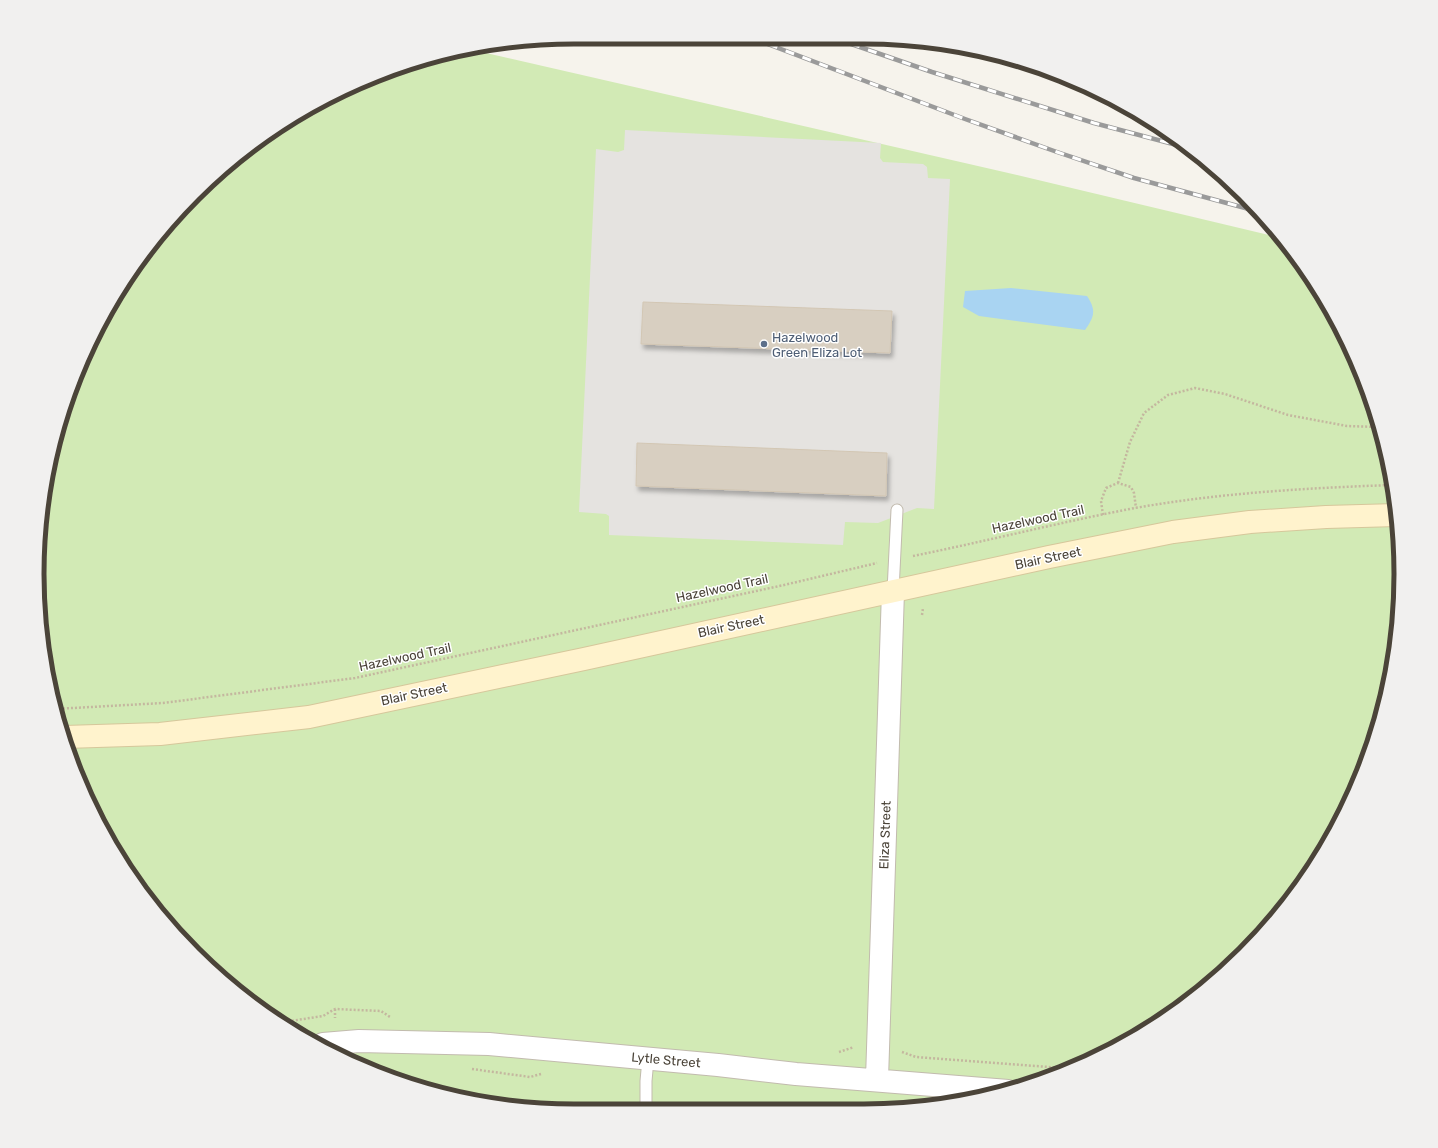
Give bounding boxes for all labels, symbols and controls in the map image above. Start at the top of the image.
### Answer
place label: Hazelwood Green Eliza Lot [772,330,862,360]
marker: Hazelwood Green Eliza Lot [759,339,769,349]
street label: Hazelwood Trail [990,502,1086,536]
street label: Blair Street [1013,544,1083,572]
street label: Hazelwood Trail [674,571,770,605]
street label: Blair Street [696,612,766,640]
street label: Hazelwood Trail [357,640,453,674]
street label: Blair Street [379,680,449,708]
street label: Eliza Street [876,800,894,870]
street label: Lytle Street [631,1049,701,1071]

